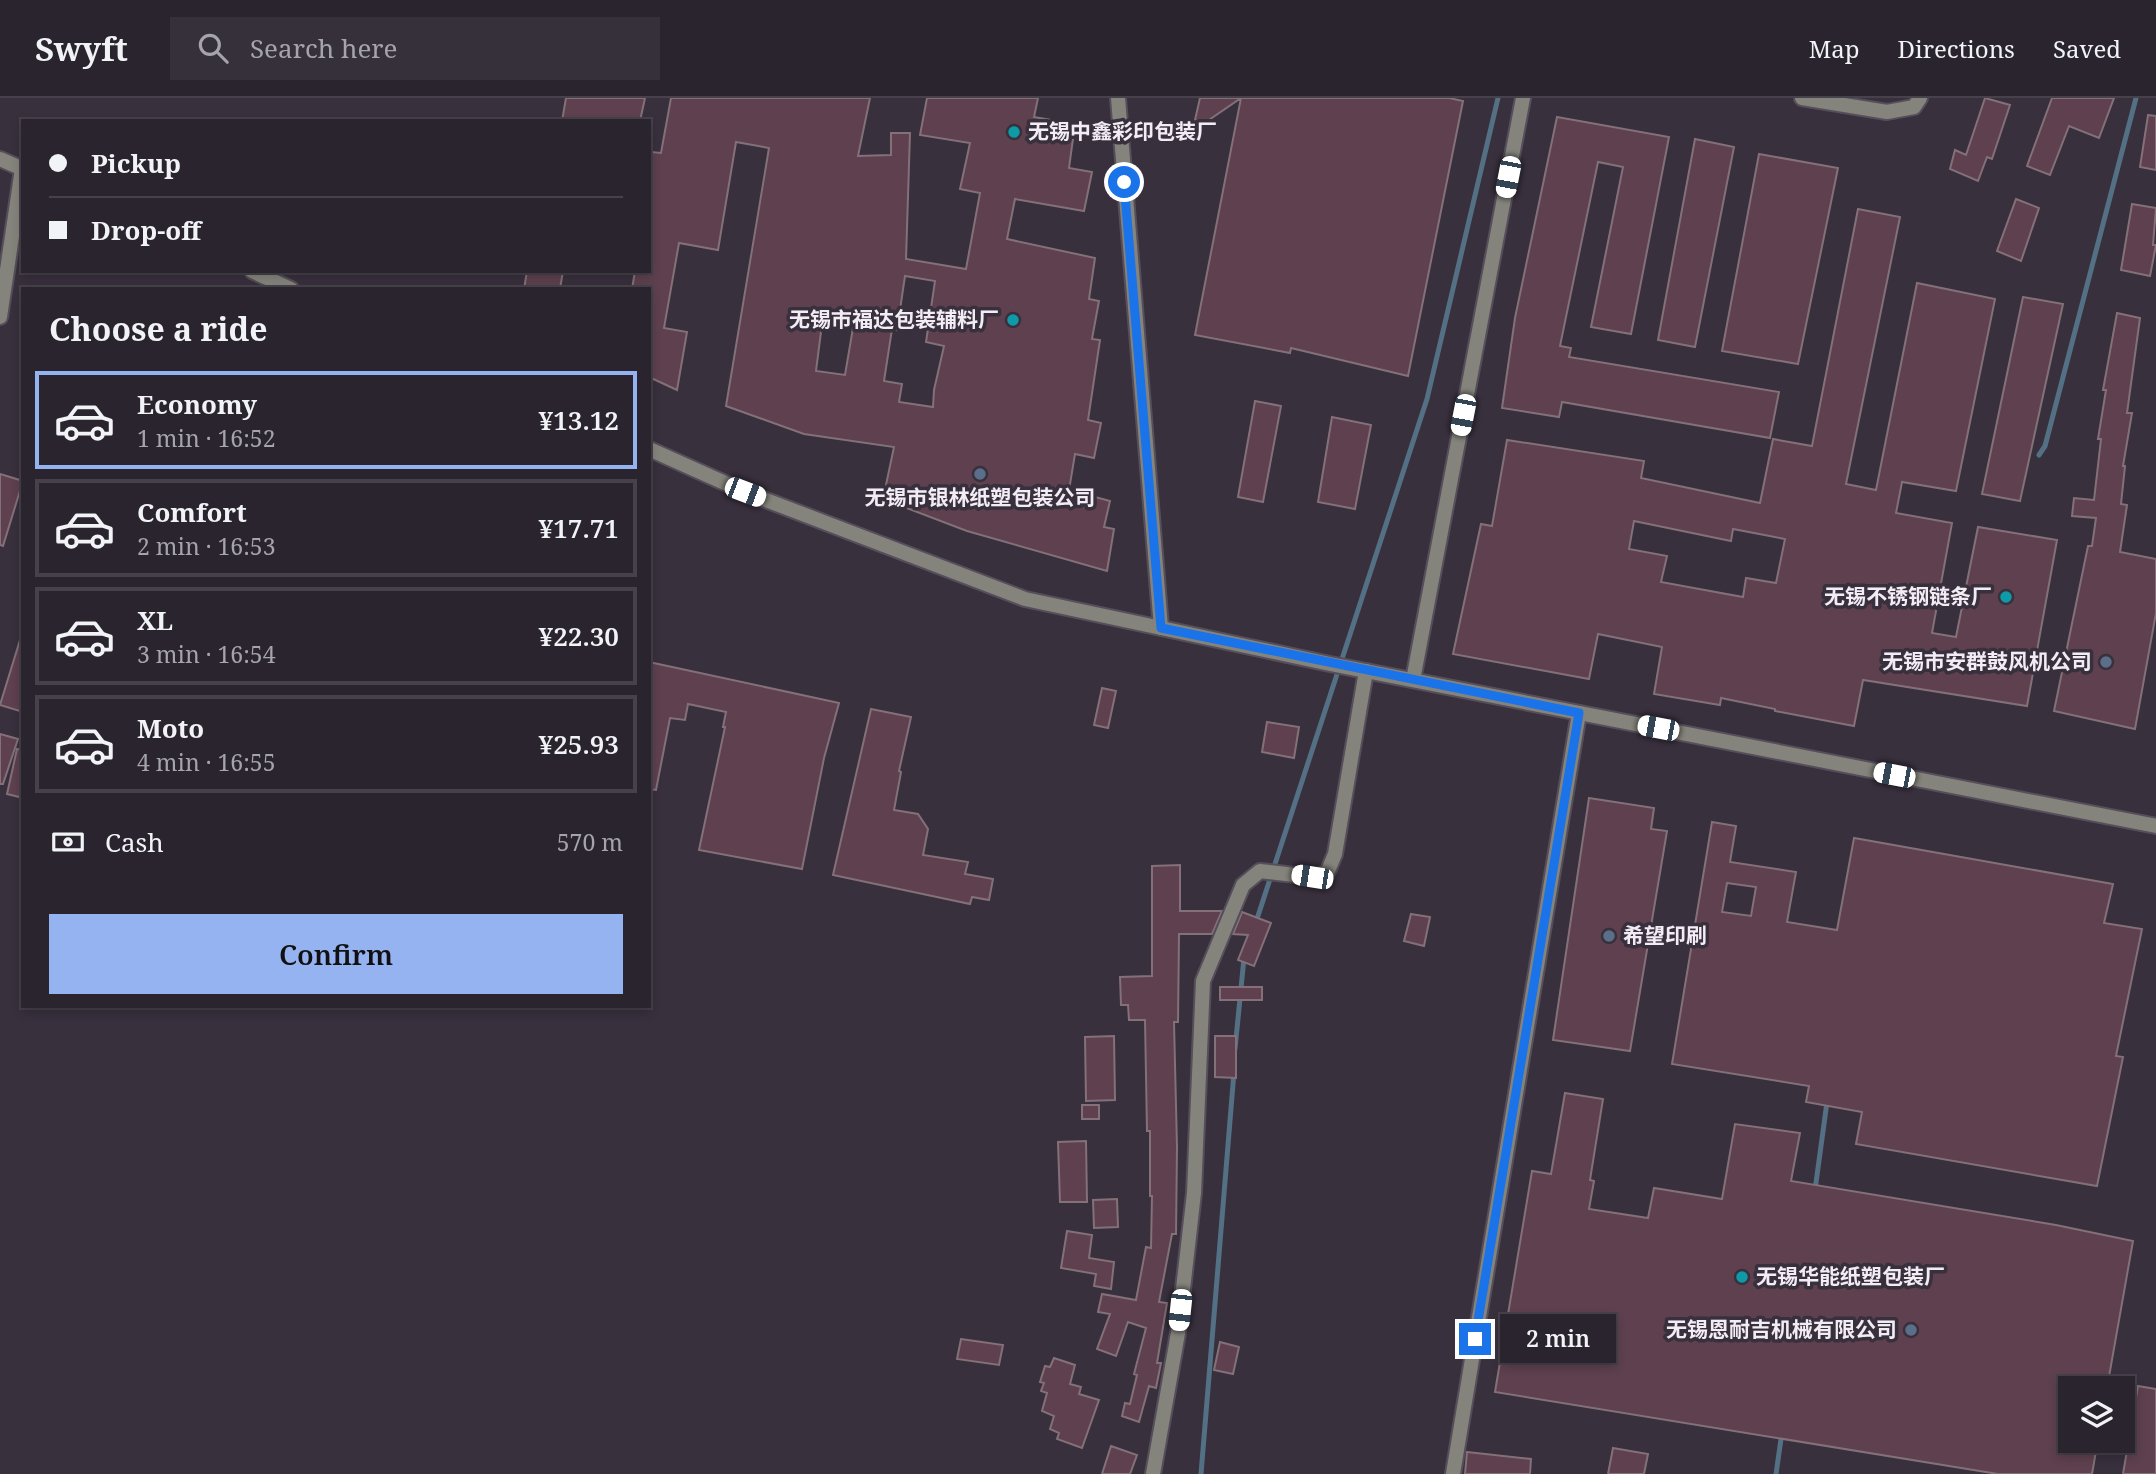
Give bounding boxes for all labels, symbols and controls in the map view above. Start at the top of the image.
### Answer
search box [170,17,660,80]
text: Swyft [35,26,128,71]
icon: search [194,29,232,67]
text: Search here [250,30,398,66]
text: Map [1809,32,1860,65]
text: Directions [1898,32,2015,65]
text: Saved [2053,32,2121,65]
place label: 无锡中鑫彩印包装厂 [1028,117,1217,145]
marker: 无锡中鑫彩印包装厂 [1006,124,1022,140]
text: Pickup [91,145,181,181]
car [1494,154,1523,200]
route start [1108,166,1140,198]
text: Drop-off [91,212,201,248]
place label: 无锡市福达包装辅料厂 [789,305,999,333]
text: Choose a ride [49,307,268,350]
marker: 无锡市福达包装辅料厂 [1005,312,1021,328]
text: Economy [137,386,257,422]
icon: car [53,389,116,452]
car [1449,392,1478,438]
text: ¥13.12 [539,402,619,438]
text: 1 min · 16:52 [137,422,275,454]
marker: 无锡市银林纸塑包装公司 [972,466,988,482]
car [722,475,769,509]
place label: 无锡市银林纸塑包装公司 [865,483,1096,511]
text: Comfort [137,494,247,530]
icon: car [53,497,116,560]
text: ¥17.71 [539,510,619,546]
text: 2 min · 16:53 [137,530,275,562]
place label: 无锡不锈钢链条厂 [1824,582,1992,610]
marker: 无锡不锈钢链条厂 [1998,589,2014,605]
text: XL [137,602,173,638]
icon: car [53,605,116,668]
text: ¥22.30 [539,618,619,654]
text: 3 min · 16:54 [137,638,275,670]
place label: 无锡市安群鼓风机公司 [1882,647,2092,675]
marker: 无锡市安群鼓风机公司 [2098,654,2114,670]
text: Moto [137,710,204,746]
icon: car [53,713,116,776]
car [1636,714,1681,742]
text: ¥25.93 [539,726,619,762]
text: 4 min · 16:55 [137,746,275,778]
car [1872,761,1917,789]
icon: cash [49,823,87,861]
text: Cash [105,824,164,860]
text: 570 m [557,826,623,858]
car [1290,863,1335,891]
button: Confirm [49,914,623,994]
place label: 希望印刷 [1623,921,1707,949]
marker: 希望印刷 [1601,928,1617,944]
place label: 无锡华能纸塑包装厂 [1756,1262,1945,1290]
marker: 无锡华能纸塑包装厂 [1734,1269,1750,1285]
car [1168,1288,1193,1332]
callout: 2 min [1500,1314,1615,1364]
place label: 无锡恩耐吉机械有限公司 [1666,1315,1897,1343]
text: 2 min [1526,1322,1590,1354]
marker: 无锡恩耐吉机械有限公司 [1903,1322,1919,1338]
route end [1459,1323,1491,1355]
map controls [2058,1376,2135,1453]
button: layers [2058,1376,2135,1453]

